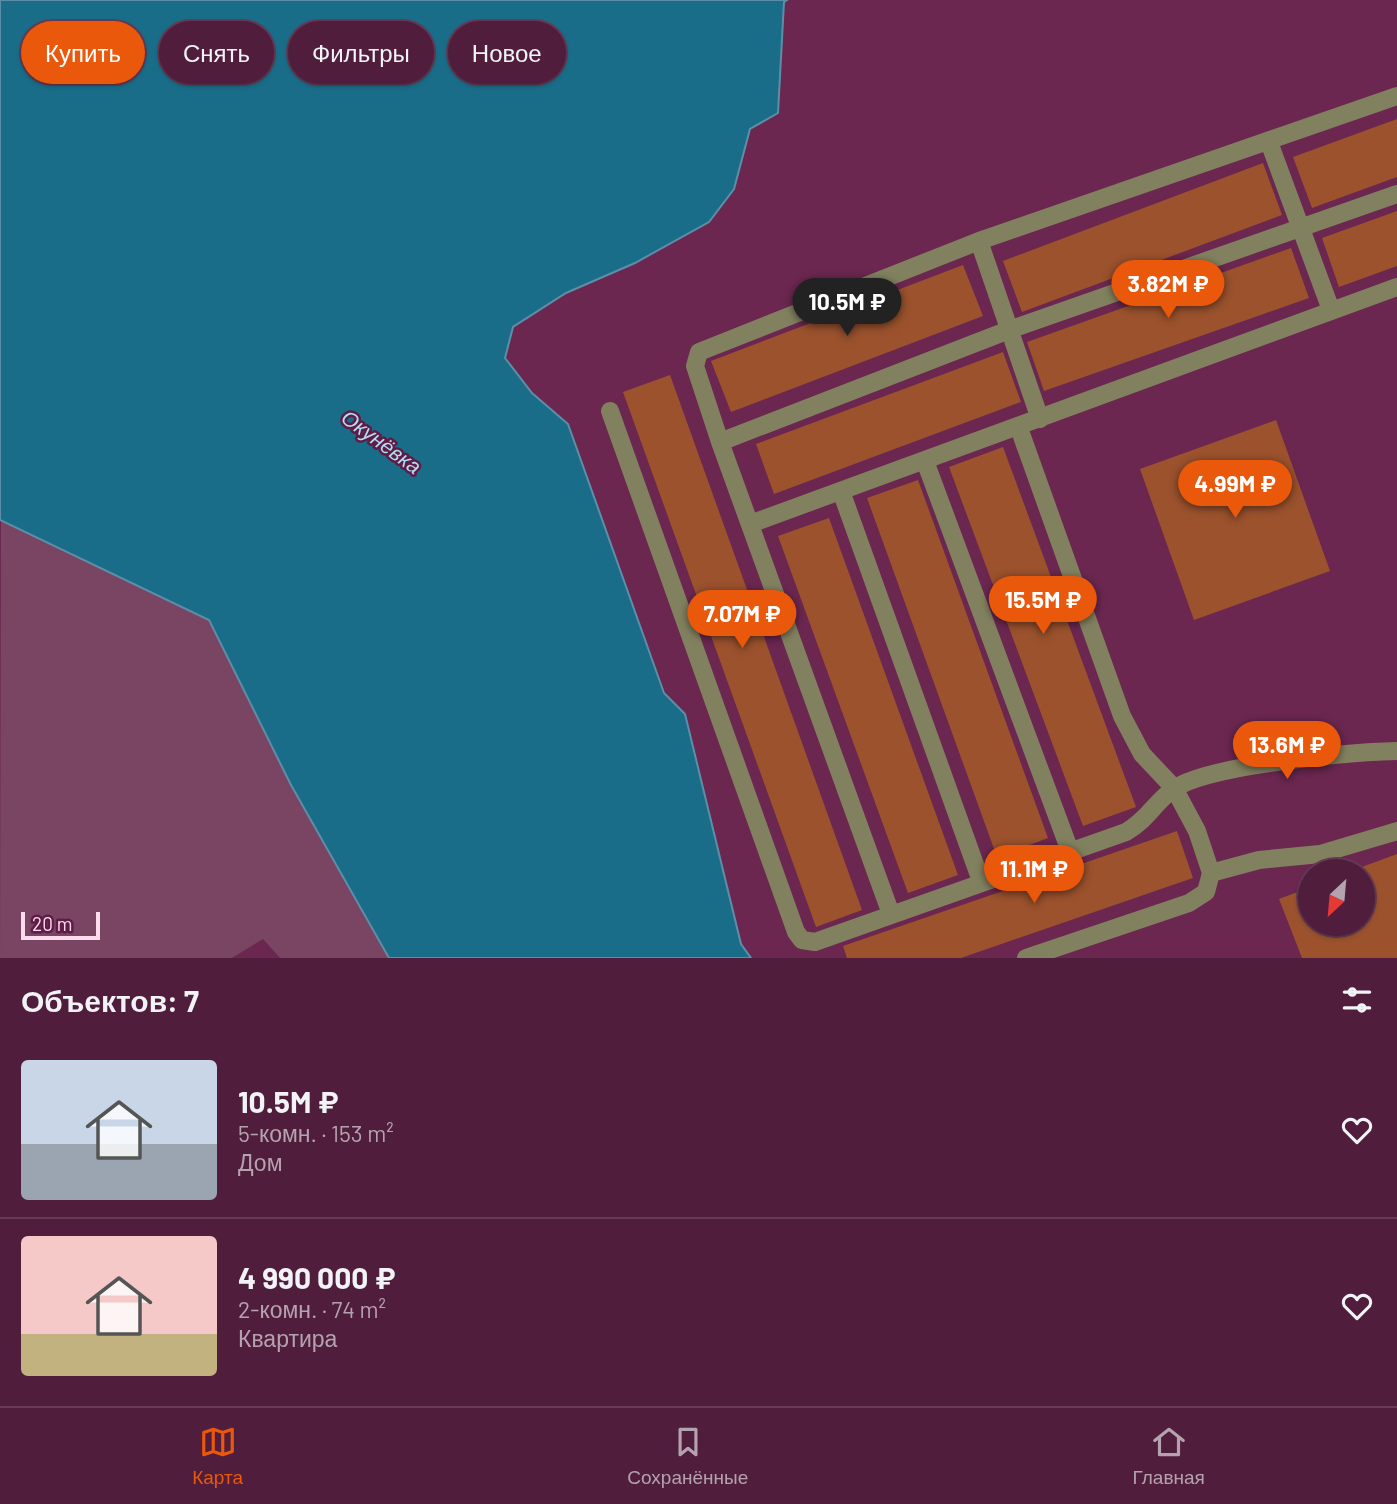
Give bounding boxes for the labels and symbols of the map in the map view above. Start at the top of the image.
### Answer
pin: 3.82M ₽ [1103,260,1233,320]
pin: 10.5M ₽ [782,278,912,338]
water label: Окунёвка [337,404,427,478]
pin: 4.99M ₽ [1170,461,1300,520]
pin: 15.5M ₽ [978,576,1108,636]
pin: 7.07M ₽ [677,590,807,650]
pin: 13.6M ₽ [1222,722,1352,781]
pin: 11.1M ₽ [969,846,1099,905]
north arrow [1298,859,1376,936]
scale bar [21,909,100,941]

